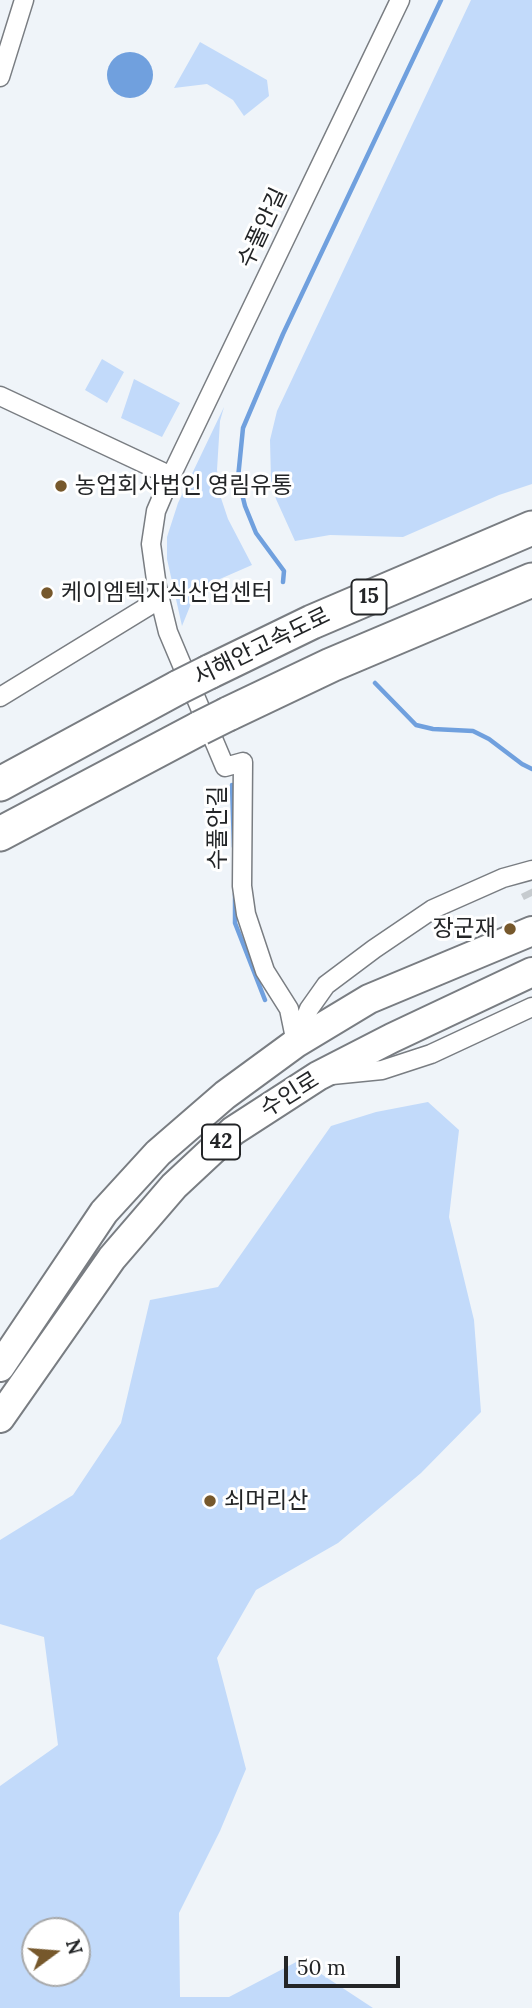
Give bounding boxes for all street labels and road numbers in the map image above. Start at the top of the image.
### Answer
street label: 수풀안길 [233,184,293,272]
road number: 15 [352,580,386,614]
street label: 서해안고속도로 [189,602,335,692]
street label: 수풀안길 [204,786,232,870]
street label: 수인로 [256,1066,324,1124]
road number: 42 [202,1124,240,1160]

